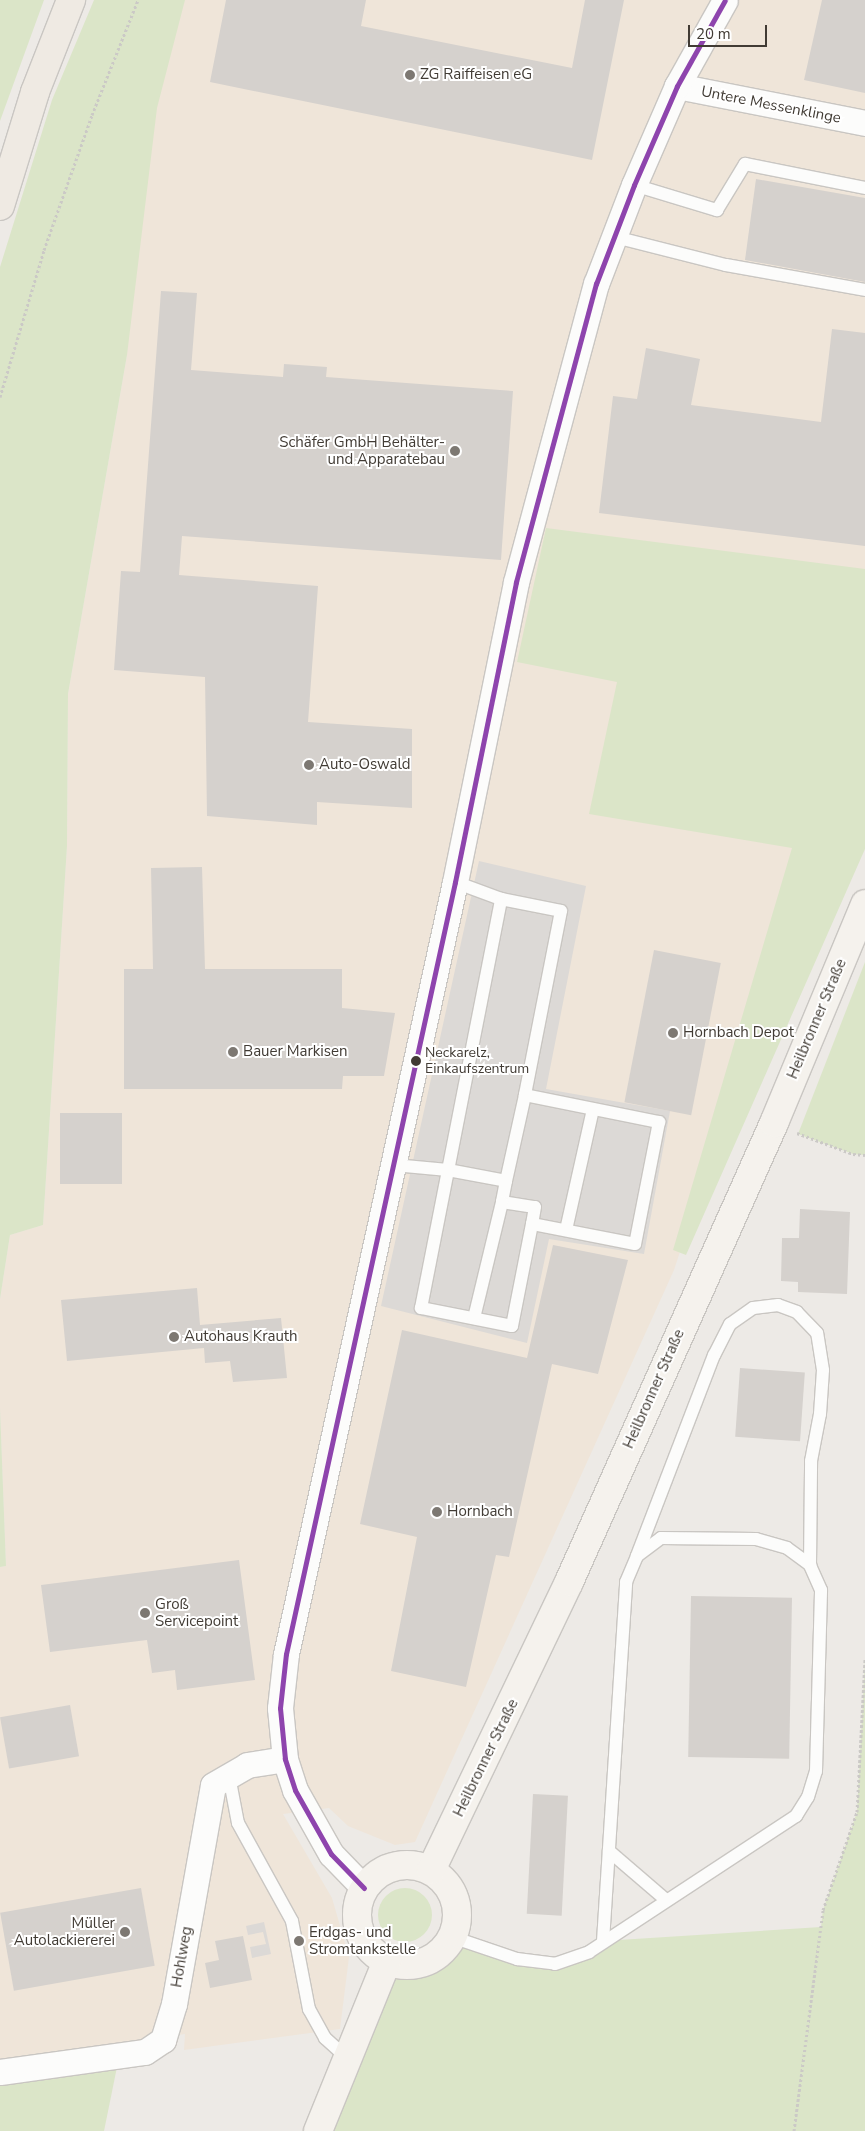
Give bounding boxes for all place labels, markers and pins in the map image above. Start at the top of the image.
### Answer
place label: ZG Raiffeisen eG [420,66,532,84]
marker: ZG Raiffeisen eG [404,69,416,81]
place label: Schäfer GmbH Behälter- und Apparatebau [279,433,445,468]
marker: Schäfer GmbH Behälter- und Apparatebau [449,445,461,457]
place label: Auto-Oswald [319,756,411,774]
marker: Auto-Oswald [303,759,315,771]
place label: Hornbach Depot [683,1024,794,1042]
marker: Hornbach Depot [667,1027,679,1039]
place label: Bauer Markisen [243,1043,348,1061]
place label: Neckarelz, Einkaufszentrum [425,1045,529,1078]
marker: Bauer Markisen [227,1046,239,1058]
marker: Neckarelz, Einkaufszentrum [411,1056,421,1066]
place label: Autohaus Krauth [184,1328,298,1346]
marker: Autohaus Krauth [168,1331,180,1343]
place label: Hornbach [447,1503,513,1521]
marker: Hornbach [431,1506,443,1518]
place label: Groß Servicepoint [155,1595,238,1630]
marker: Groß Servicepoint [139,1607,151,1619]
place label: Müller Autolackiererei [14,1914,115,1949]
place label: Erdgas- und Stromtankstelle [309,1923,416,1958]
marker: Müller Autolackiererei [119,1926,131,1938]
marker: Erdgas- und Stromtankstelle [293,1935,305,1947]

